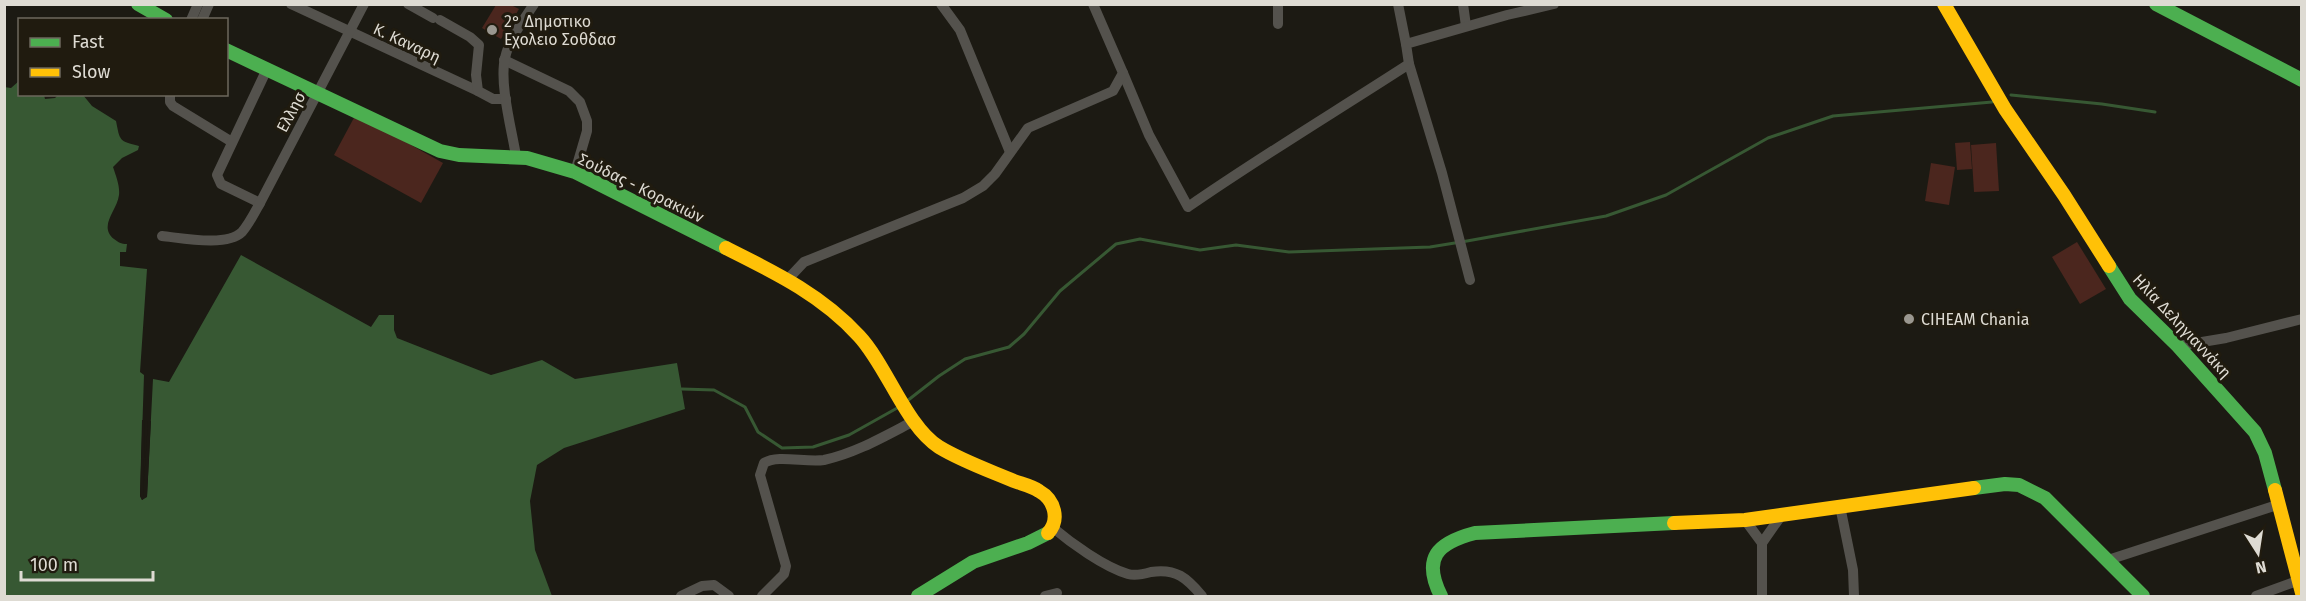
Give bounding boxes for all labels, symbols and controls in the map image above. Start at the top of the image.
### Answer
place label: 2° Δημοτικο Εχολειο Σοθδασ [504,12,616,49]
legend [18,18,228,96]
street label: Κ. Καναρη [370,19,444,67]
marker: 2° Δημοτικο Εχολειο Σοθδασ [485,23,499,37]
text: Fast [72,31,105,53]
text: Slow [72,61,111,83]
street label: Ελλησ [273,89,309,135]
street label: Σούδας - Κορακιών [575,149,707,227]
street label: Ηλία Δεληγιαννάκη [2129,270,2235,382]
place label: CIHEAM Chania [1921,310,2029,329]
marker: CIHEAM Chania [1902,312,1916,326]
north arrow [2228,523,2288,583]
scale bar [21,544,153,582]
text: 100 m [30,554,78,576]
text: N [2254,557,2268,578]

